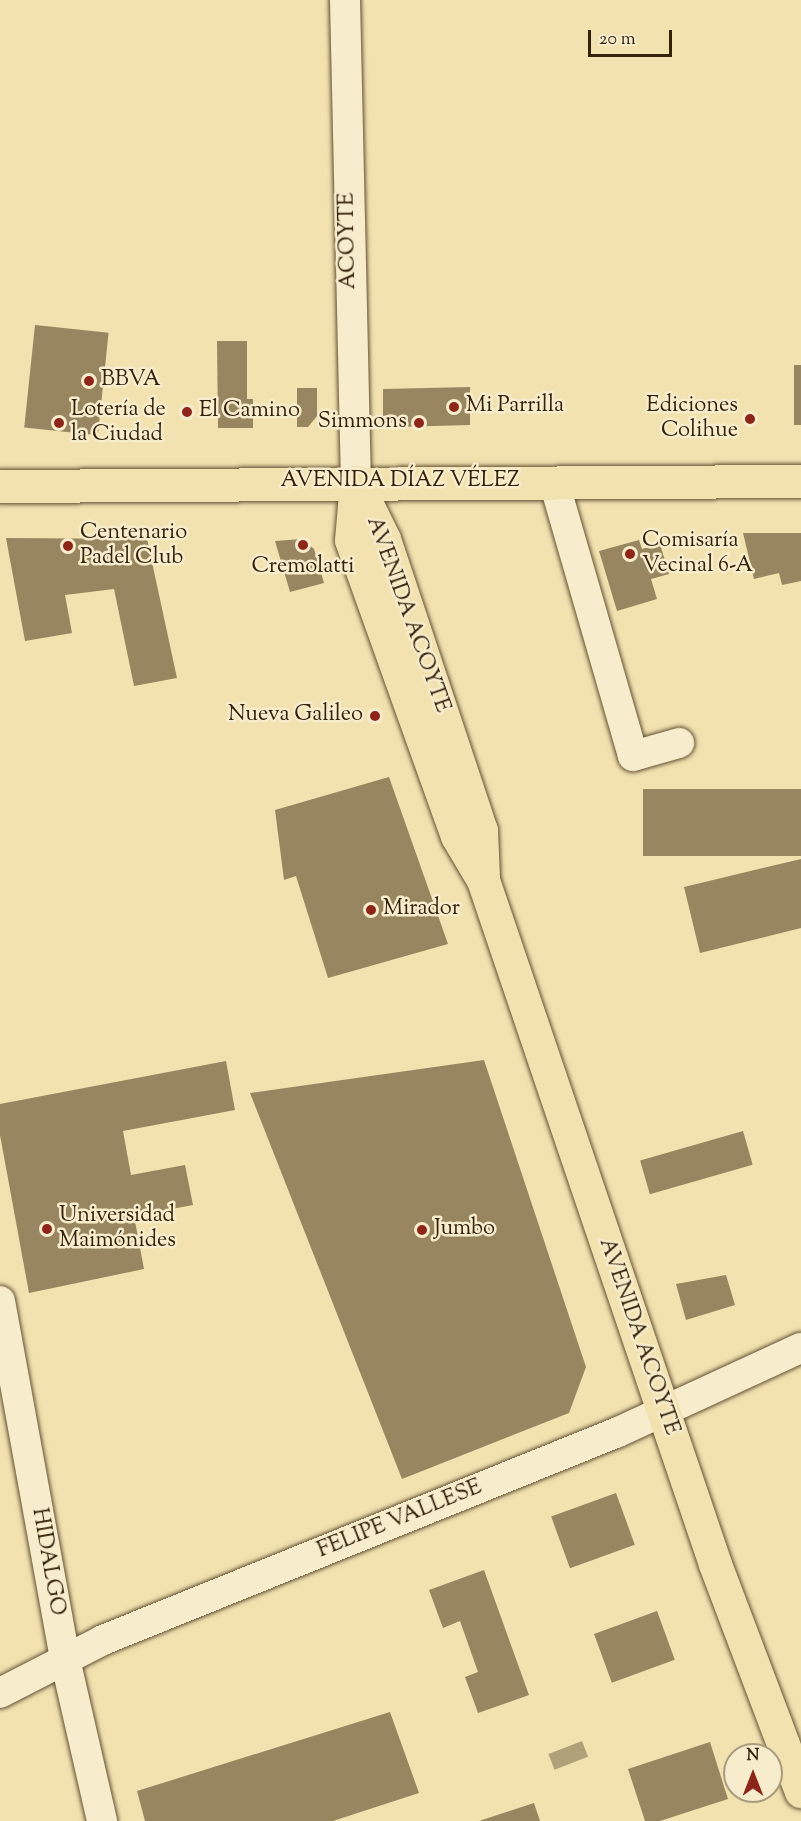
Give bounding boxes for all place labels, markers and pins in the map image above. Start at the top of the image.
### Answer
place label: BBVA [101,368,161,394]
marker: BBVA [82,374,96,388]
place label: Ediciones Colihue [646,393,738,445]
place label: Mi Parrilla [466,394,564,420]
place label: Lotería de la Ciudad [71,397,166,448]
place label: El Camino [199,399,300,425]
marker: Mi Parrilla [447,400,461,414]
marker: El Camino [180,405,194,419]
place label: Simmons [318,410,407,436]
marker: Ediciones Colihue [743,412,757,426]
marker: Lotería de la Ciudad [52,416,66,430]
marker: Simmons [412,416,426,430]
place label: Centenario Padel Club [80,520,187,572]
place label: Comisaría Vecinal 6-A [642,528,753,580]
marker: Cremolatti [296,538,310,552]
marker: Centenario Padel Club [61,539,75,553]
marker: Comisaría Vecinal 6-A [623,547,637,561]
place label: Cremolatti [251,555,355,581]
place label: Nueva Galileo [228,703,363,729]
marker: Nueva Galileo [368,709,382,723]
place label: Mirador [383,897,460,923]
marker: Mirador [364,903,378,917]
place label: Universidad Maimónides [59,1203,176,1254]
place label: Jumbo [434,1217,495,1243]
marker: Universidad Maimónides [40,1222,54,1236]
marker: Jumbo [415,1223,429,1237]

